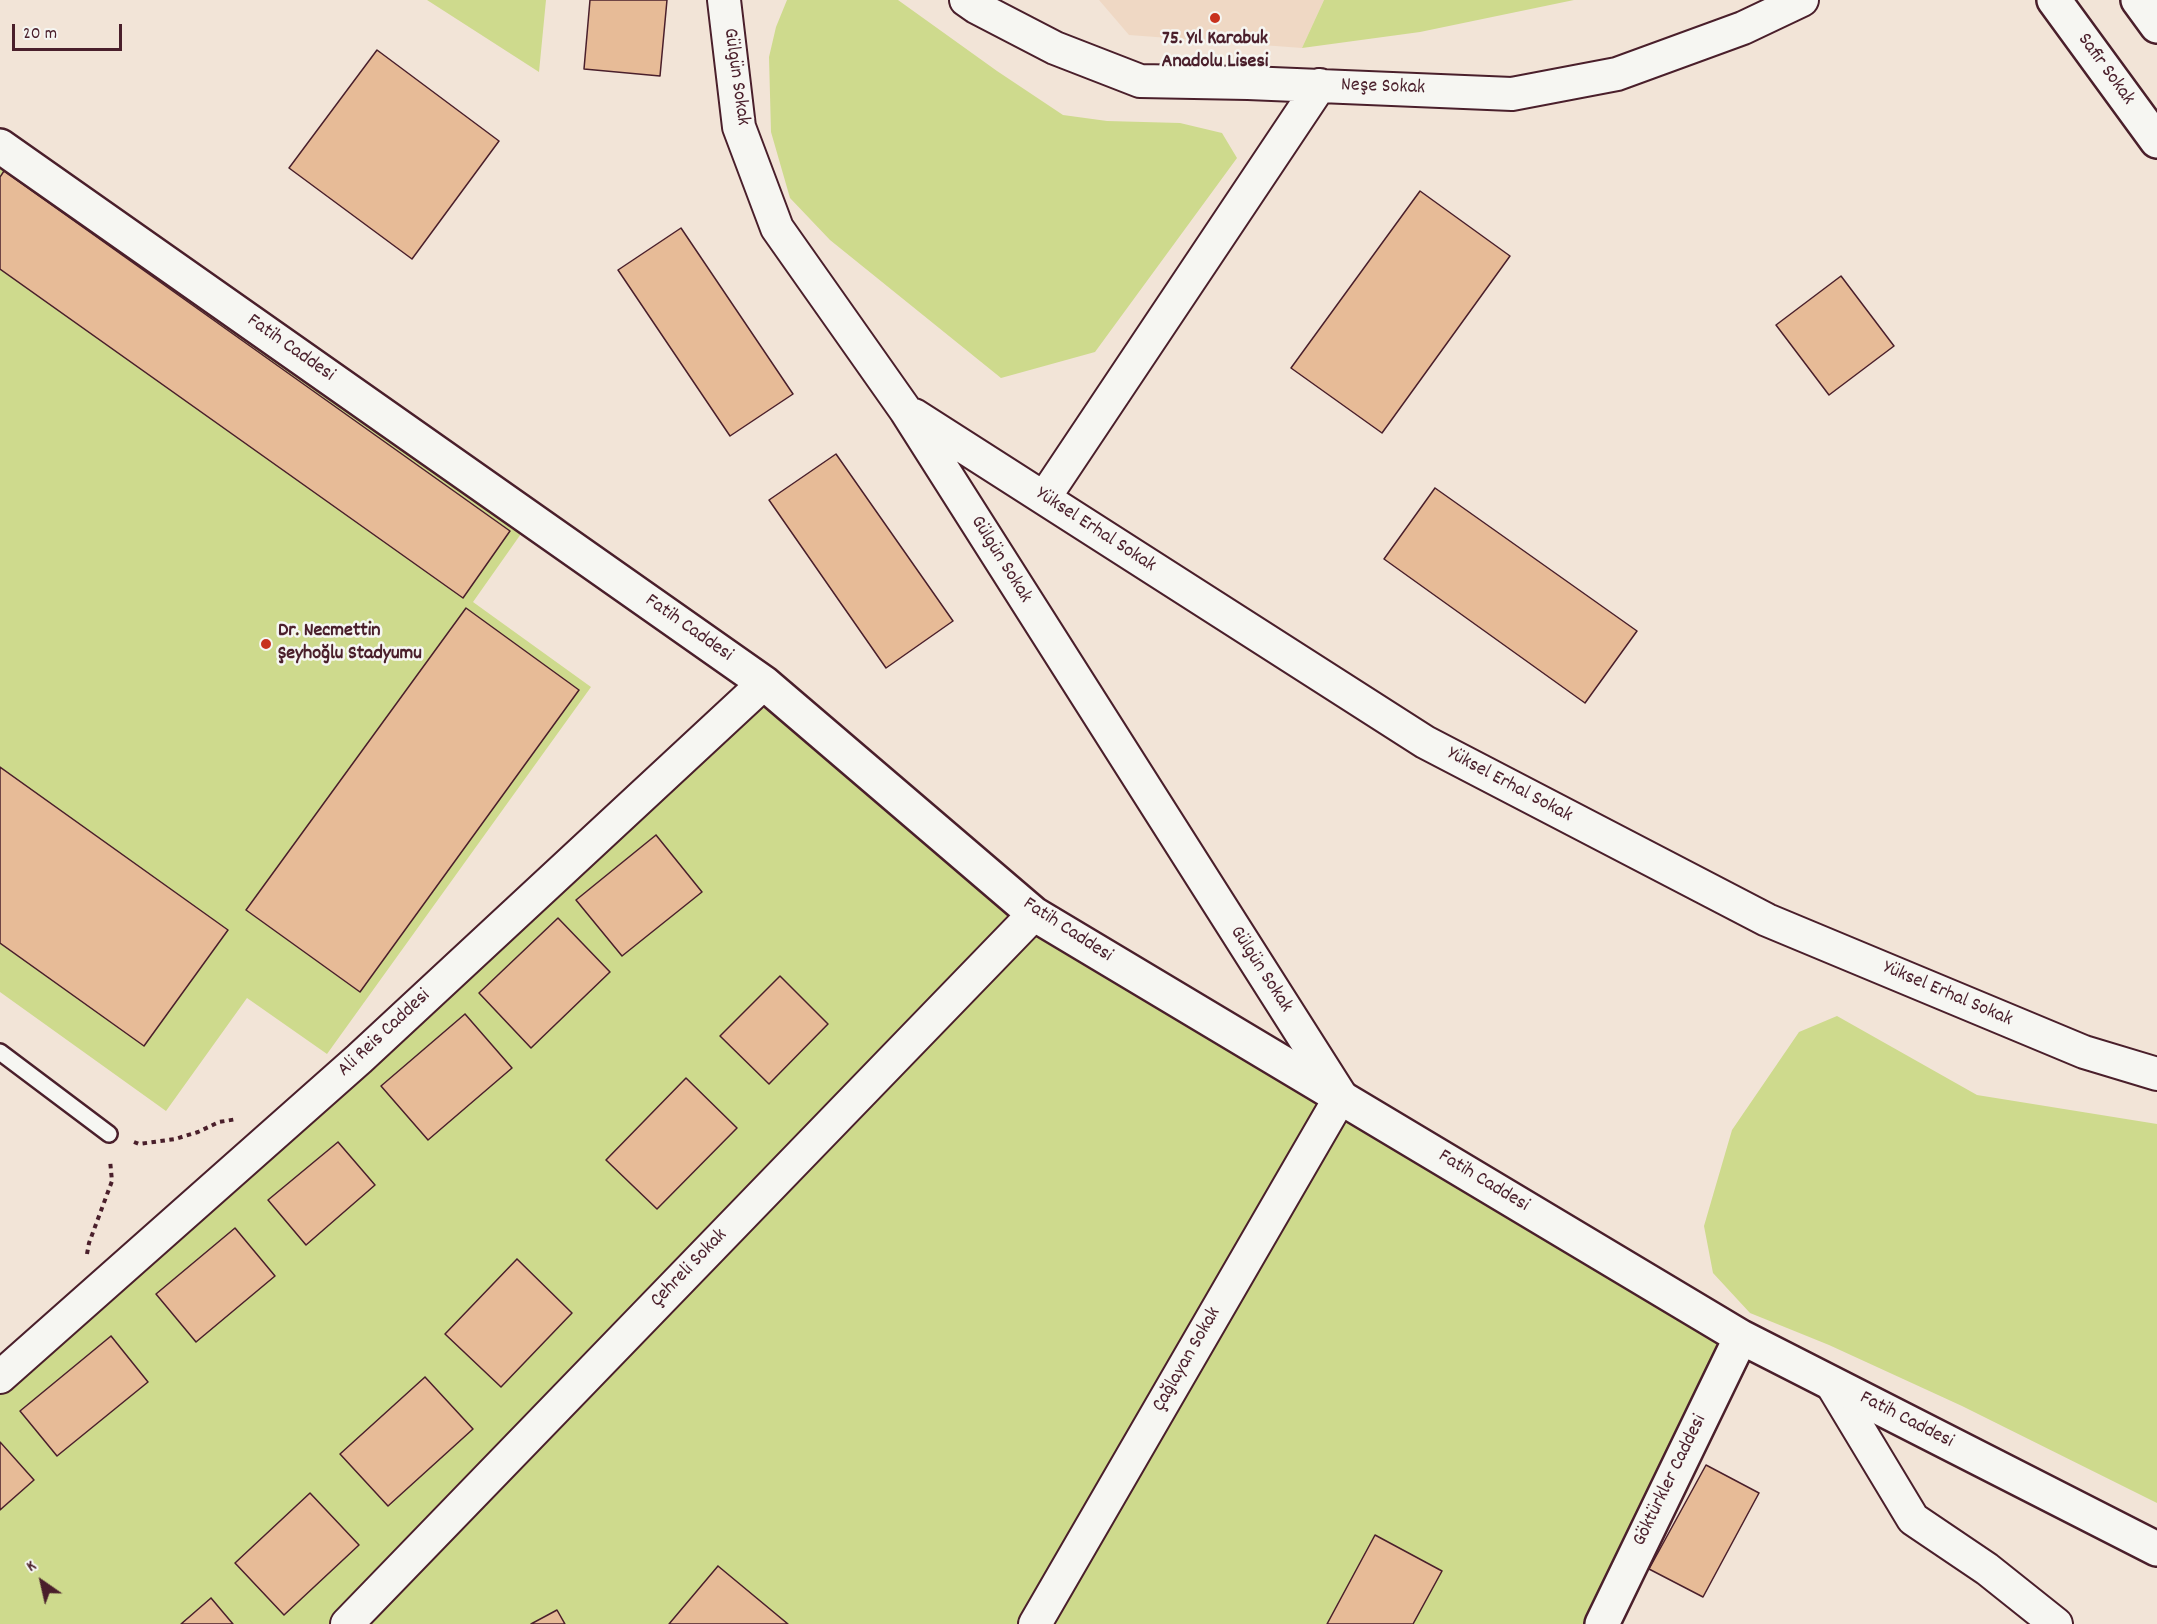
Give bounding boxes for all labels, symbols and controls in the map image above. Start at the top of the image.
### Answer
marker: 75. Yıl Karabuk Anadolu Lisesi [1208,11,1222,25]
scale bar [15,12,124,50]
text: 20 m [23,22,57,47]
street label: Gülgün Sokak [716,27,754,127]
place label: 75. Yıl Karabuk Anadolu Lisesi [1162,28,1268,75]
street label: Safir Sokak [2071,29,2139,111]
street label: Neşe Sokak [1341,75,1425,101]
street label: Fatih Caddesi [241,310,339,388]
street label: Yüksel Erhal Sokak [1030,483,1160,579]
street label: Gülgün Sokak [964,512,1036,608]
street label: Fatih Caddesi [639,590,737,668]
place label: Dr. Necmettin Şeyhoğlu Stadyumu [278,620,422,667]
marker: Dr. Necmettin Şeyhoğlu Stadyumu [259,637,273,651]
street label: Yüksel Erhal Sokak [1442,743,1576,829]
street label: Fatih Caddesi [1018,893,1116,969]
street label: Gülgün Sokak [1223,922,1297,1018]
street label: Yüksel Erhal Sokak [1879,957,2015,1033]
street label: Ali Reis Caddesi [334,985,436,1083]
street label: Fatih Caddesi [1433,1145,1533,1219]
street label: Çehreli Sokak [647,1225,733,1313]
street label: Çağlayan Sokak [1149,1304,1227,1416]
street label: Fatih Caddesi [1855,1387,1957,1455]
street label: Göktürkler Caddesi [1629,1411,1713,1551]
north arrow [12,1552,72,1612]
text: K [22,1555,41,1578]

